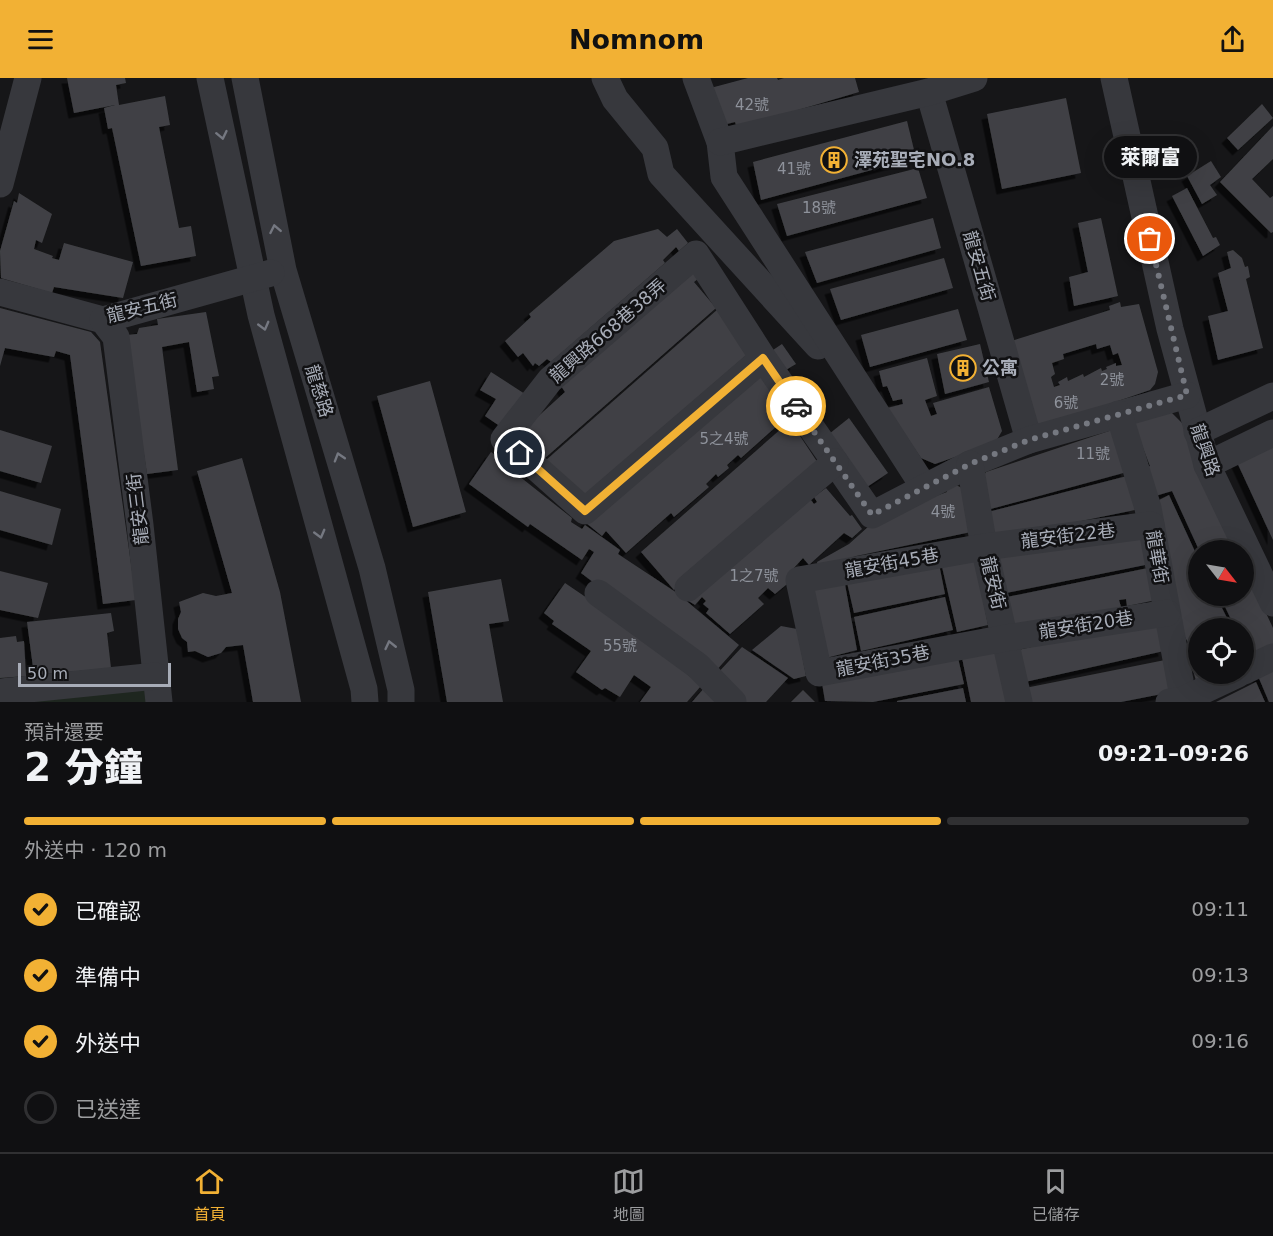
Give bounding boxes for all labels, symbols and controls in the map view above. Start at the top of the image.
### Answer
icon: menu [24,23,57,56]
icon: share [1216,23,1249,56]
text: Nomnom [569,24,704,55]
house number: 42號 [735,96,769,114]
one-way arrow [215,130,228,140]
callout: 萊爾富 [1104,137,1196,179]
building icon: 澤苑聖宅NO.8 [819,145,849,175]
text: 萊爾富 [1121,145,1181,169]
place label: 澤苑聖宅NO.8 [854,149,975,170]
house number: 41號 [777,160,811,178]
house number: 18號 [802,199,836,217]
pin [1124,213,1175,264]
icon: bag [1133,222,1166,255]
one-way arrow [269,224,282,234]
street label: 龍安五街 [959,228,999,303]
street label: 龍興路668巷38弄 [545,274,670,387]
street label: 龍安五街 [104,289,179,326]
one-way arrow [257,320,269,330]
building icon: 公寓 [948,353,978,383]
place label: 公寓 [982,357,1018,378]
street label: 龍慈路 [302,362,337,420]
house number: 2號 [1100,371,1124,389]
courier [766,376,826,436]
icon: car [780,390,813,423]
house number: 6號 [1054,394,1078,412]
street label: 龍興路 [1187,421,1224,479]
pin [494,427,545,478]
house number: 5之4號 [699,430,749,448]
icon: home [503,436,536,469]
house number: 11號 [1076,445,1110,463]
one-way arrow [334,452,346,463]
street label: 龍安三街 [123,472,152,546]
house number: 4號 [931,503,955,521]
street label: 龍安街22巷 [1020,519,1116,552]
one-way arrow [313,529,326,539]
street label: 龍華街 [1142,529,1173,585]
north arrow [1188,540,1254,606]
map controls [1188,540,1254,684]
street label: 龍安街45巷 [843,544,940,581]
street label: 龍安街 [977,554,1010,612]
house number: 1之7號 [729,567,779,585]
street label: 龍安街20巷 [1037,607,1134,642]
button: locate [1188,618,1254,684]
house number: 55號 [603,637,637,655]
one-way arrow [384,640,397,650]
street label: 龍安街35巷 [834,641,931,680]
scale bar [18,660,171,688]
text: 50 m [27,664,68,683]
text: 預計還要 [24,720,104,744]
text: 09:21–09:26 [1098,741,1249,766]
text: 2 分鐘 [24,745,143,790]
text: 外送中 · 120 m [24,838,167,862]
icon: check [24,893,57,926]
text: 09:11 [1191,897,1249,921]
text: 已確認 [75,899,141,924]
icon: check [24,959,57,992]
text: 09:13 [1191,963,1249,987]
text: 準備中 [75,965,141,990]
icon: check [24,1025,57,1058]
text: 09:16 [1191,1029,1249,1053]
text: 外送中 [75,1031,141,1056]
text: 已送達 [75,1097,141,1122]
tab: 首頁 [193,1165,226,1225]
tab: 地圖 [612,1165,645,1225]
tab: 已儲存 [1032,1165,1080,1225]

